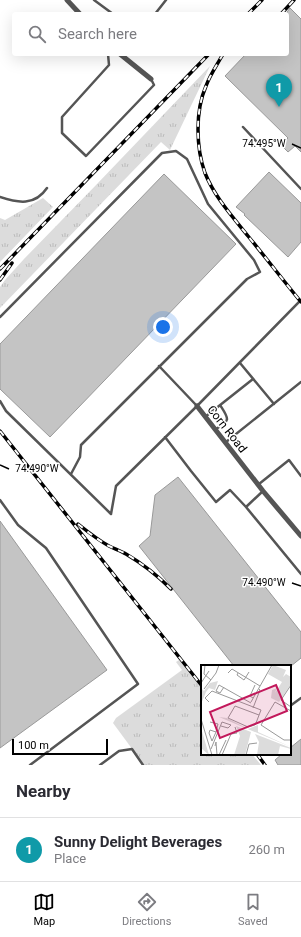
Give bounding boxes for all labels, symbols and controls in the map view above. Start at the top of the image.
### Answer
search box [12,12,289,56]
icon: search [26,23,48,45]
text: Search here [58,25,137,43]
pin: 1 [266,74,292,107]
text: 74.495°W [242,138,286,149]
your location [153,317,173,337]
street label: Corn Road [204,403,250,455]
text: 74.490°W [15,463,59,474]
text: 74.490°W [242,577,286,588]
inset map [201,665,291,755]
scale bar [12,737,108,756]
text: 100 m [18,739,49,752]
text: Nearby [16,781,71,801]
text: Sunny Delight Beverages [54,833,222,851]
text: 1 [25,842,33,857]
text: 260 m [248,842,285,857]
text: Place [54,851,86,866]
tab: Map [33,891,55,928]
tab: Directions [122,891,171,928]
tab: Saved [238,891,268,928]

